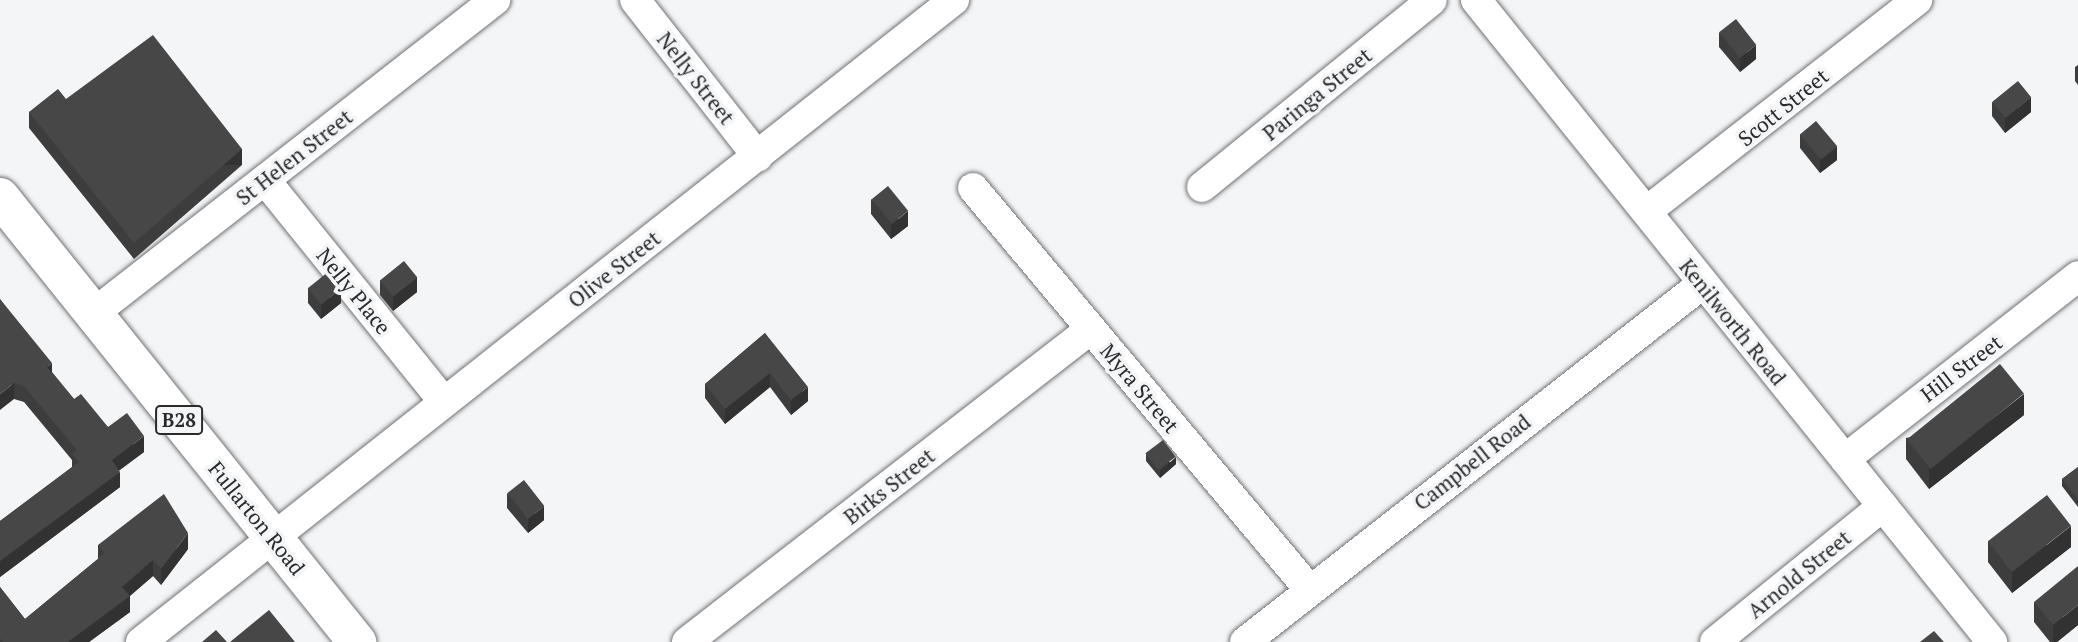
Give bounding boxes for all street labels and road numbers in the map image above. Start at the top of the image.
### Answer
street label: Nelly Street [652,27,740,129]
street label: Paringa Street [1257,42,1377,146]
street label: Scott Street [1733,63,1833,151]
street label: St Helen Street [231,104,357,210]
street label: Olive Street [563,225,665,313]
street label: Nelly Place [312,243,396,339]
street label: Kenilworth Road [1674,254,1792,390]
street label: Hill Street [1915,329,2007,407]
street label: Myra Street [1095,338,1185,438]
road number: B28 [154,404,204,436]
street label: Campbell Road [1409,409,1535,515]
street label: Birks Street [839,443,939,529]
street label: Fullarton Road [204,456,310,580]
street label: Arnold Street [1742,525,1856,623]

